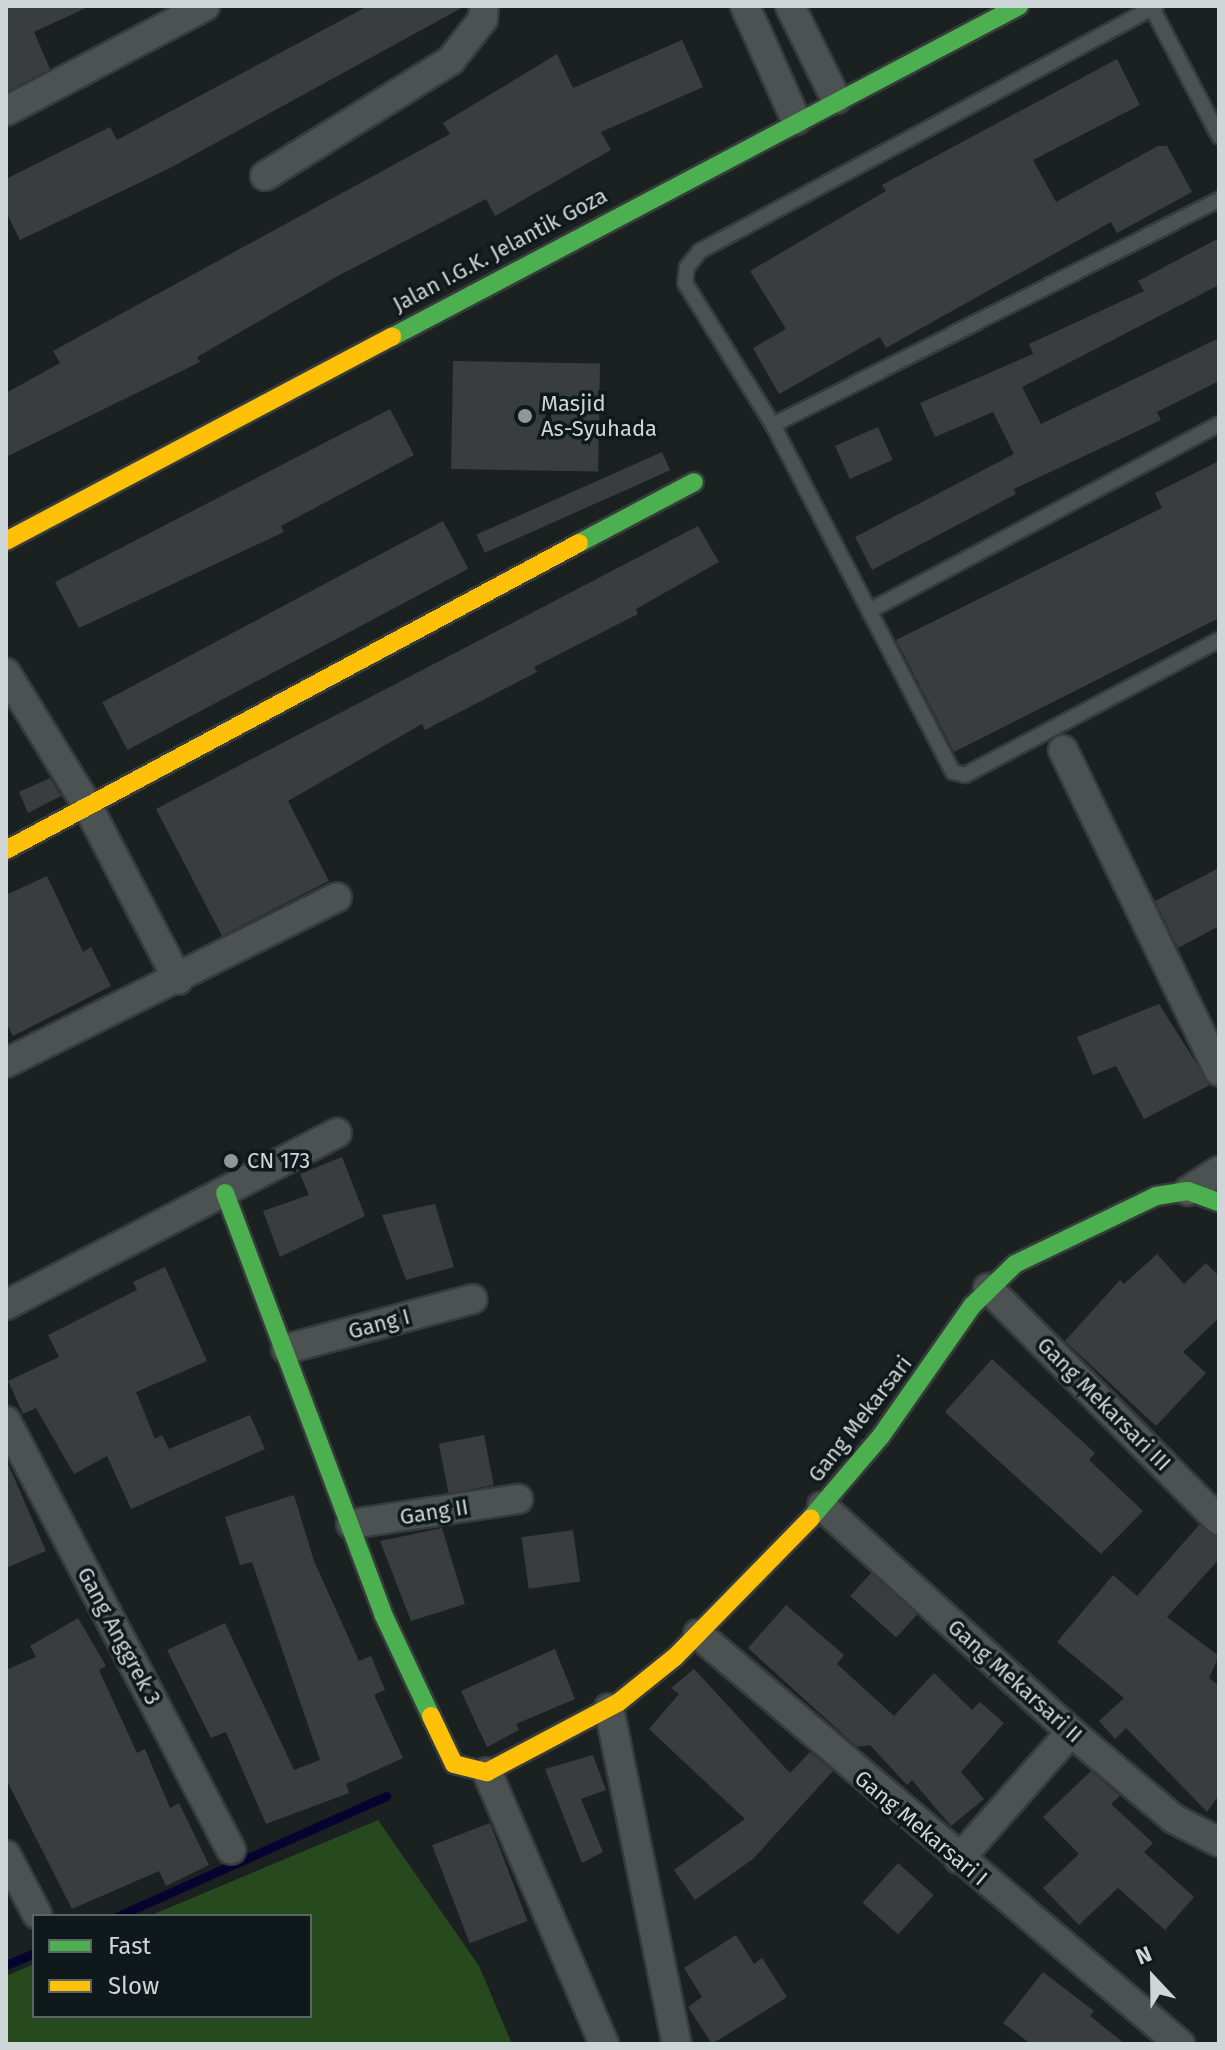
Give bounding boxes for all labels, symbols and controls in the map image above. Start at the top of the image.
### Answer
street label: Jalan I.G.K. Jelantik Goza [388,182,612,318]
place label: Masjid As-Syuhada [541,390,657,442]
marker: Masjid As-Syuhada [516,407,534,425]
place label: CN 173 [247,1148,310,1174]
marker: CN 173 [222,1152,240,1170]
street label: Gang I [345,1303,413,1345]
street label: Gang Mekarsari III [1032,1332,1176,1476]
street label: Gang Mekarsari [803,1351,917,1487]
street label: Gang II [398,1494,470,1530]
street label: Gang Anggrek 3 [72,1563,166,1709]
street label: Gang Mekarsari II [942,1614,1088,1748]
street label: Gang Mekarsari I [849,1765,993,1891]
legend [32,1914,312,2018]
text: Fast [108,1932,151,1960]
north arrow [1113,1938,1193,2018]
text: N [1132,1940,1156,1971]
text: Slow [108,1972,159,2000]

